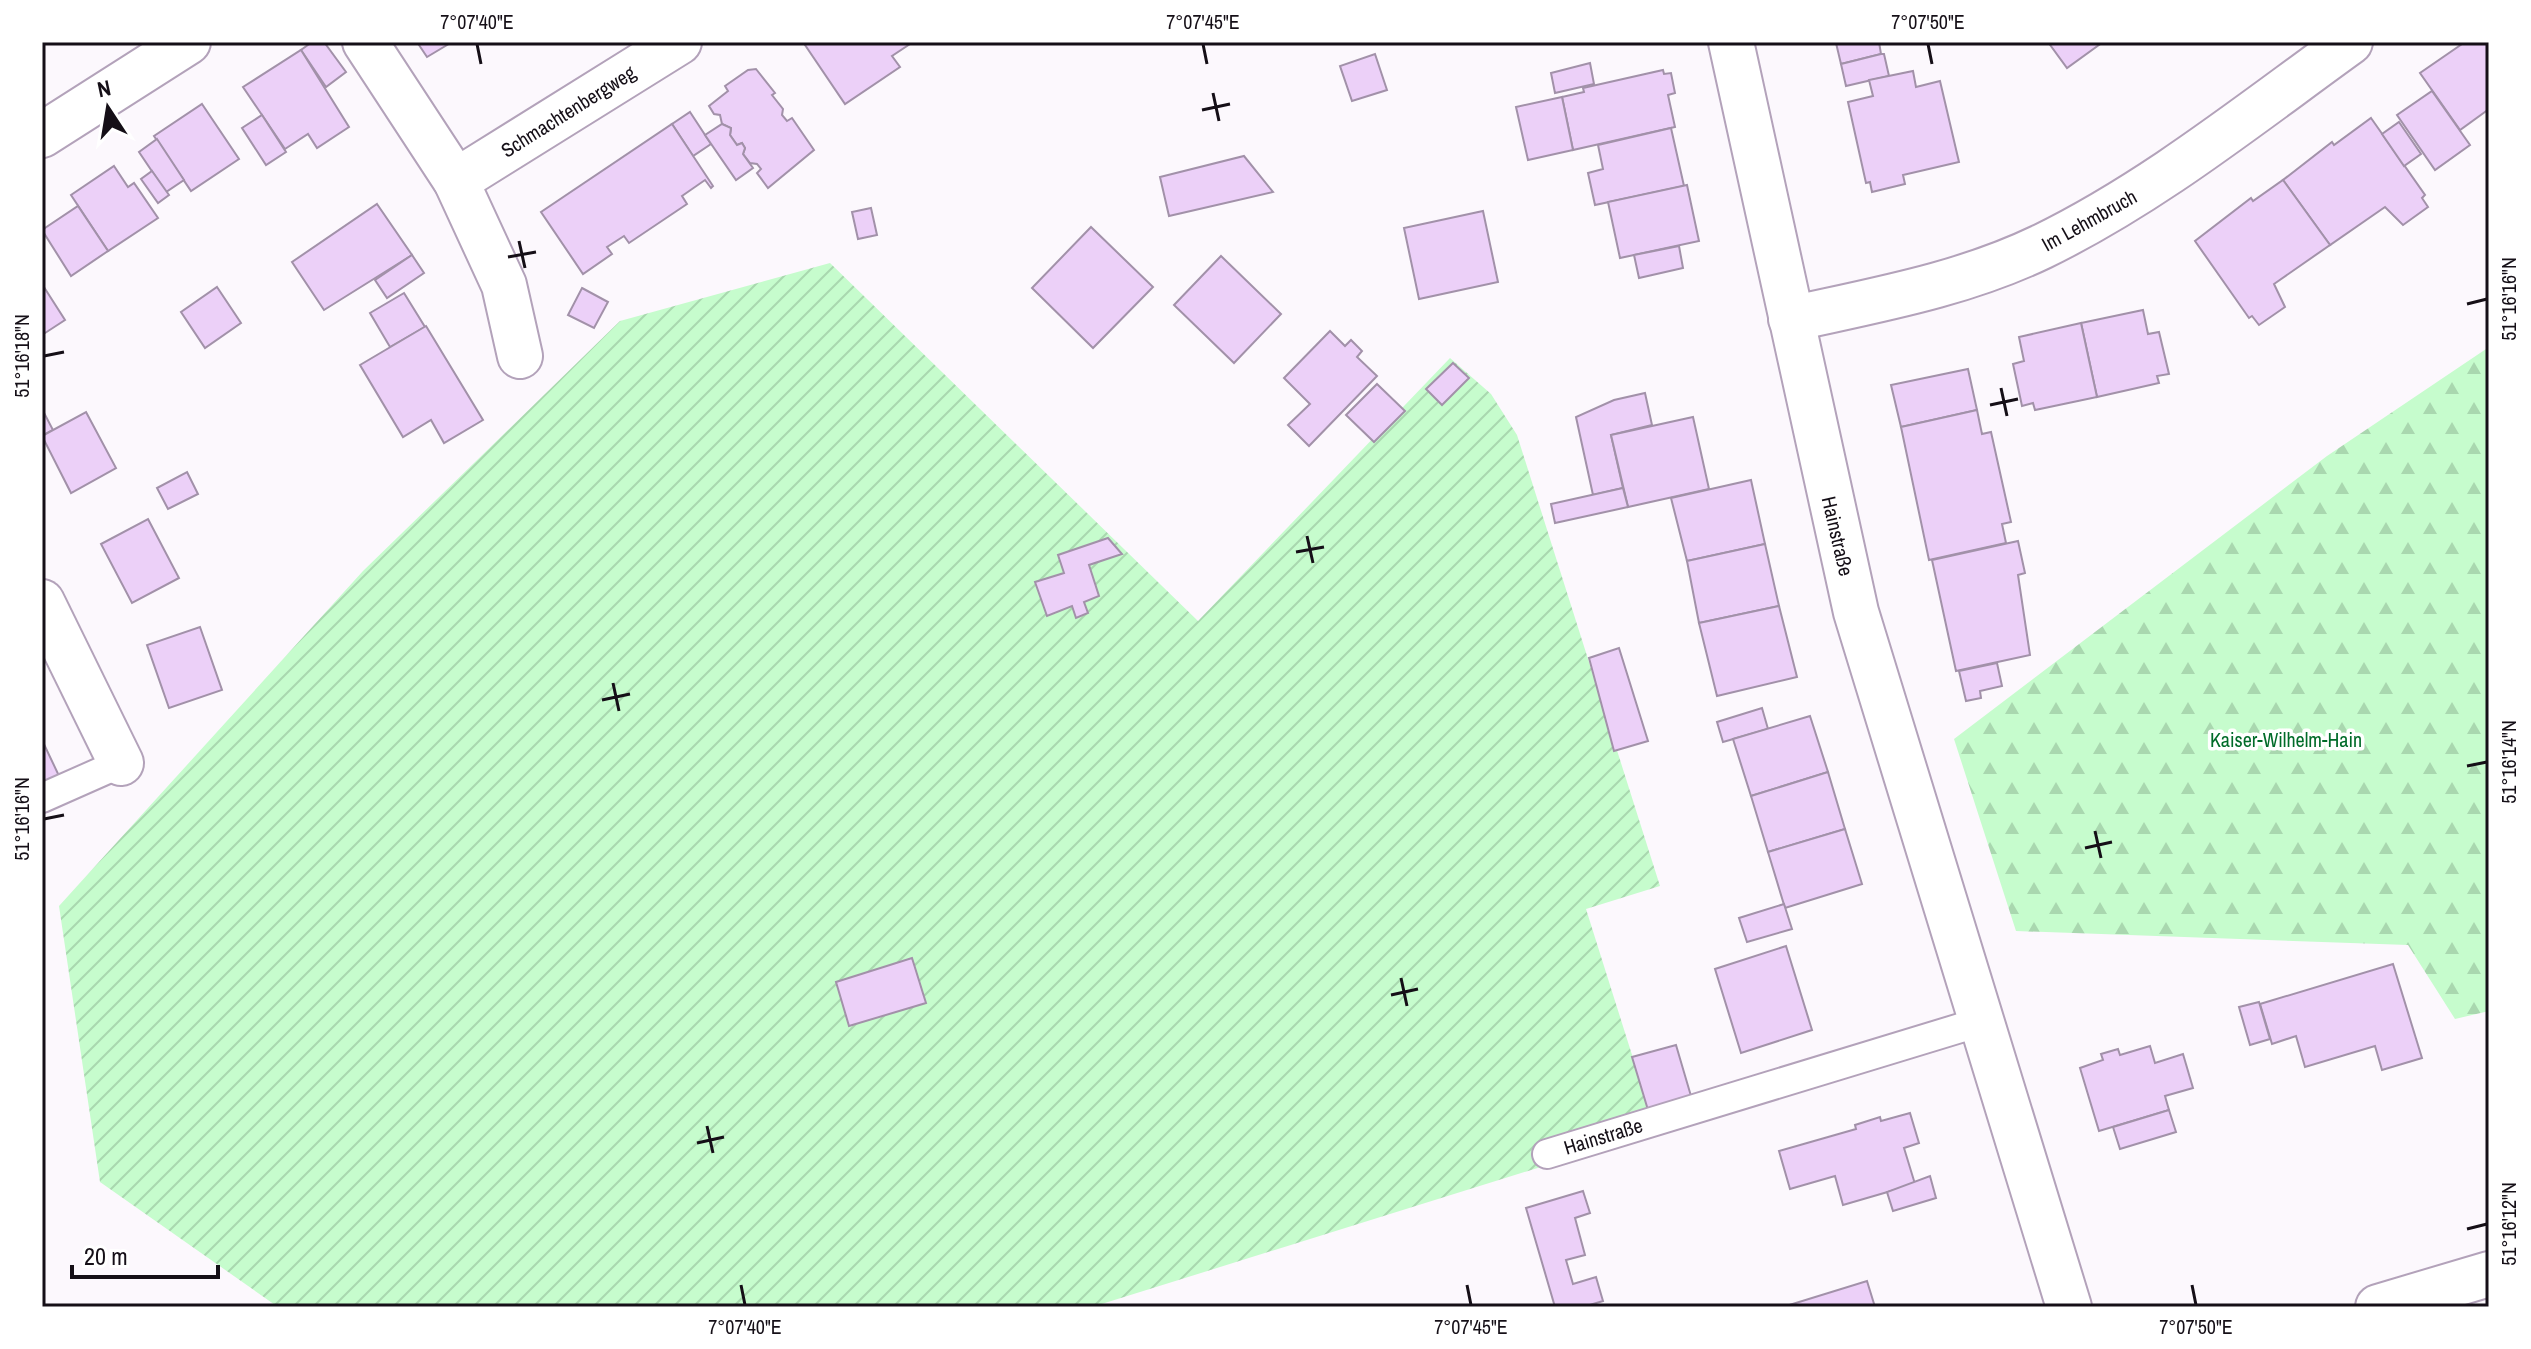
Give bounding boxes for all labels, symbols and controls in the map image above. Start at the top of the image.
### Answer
text: 7°07'40"E [440,8,514,35]
text: 7°07'45"E [1166,8,1240,35]
text: 7°07'50"E [1891,8,1965,35]
street label: Schmachtenbergweg [496,59,640,163]
north arrow [68,68,148,148]
text: N [94,72,113,104]
street label: Im Lehmbruch [2037,183,2141,257]
text: 51°16'16"N [2495,257,2522,341]
text: 51°16'18"N [8,314,35,398]
street label: Hainstraße [1816,493,1860,579]
text: 51°16'14"N [2495,720,2522,804]
park label: Kaiser-Wilhelm-Hain [2210,726,2362,753]
text: 51°16'16"N [8,777,35,861]
street label: Hainstraße [1560,1111,1646,1161]
text: 51°16'12"N [2495,1182,2522,1266]
scale bar [72,1229,218,1279]
text: 20 m [84,1240,128,1272]
text: 7°07'40"E [708,1313,782,1340]
text: 7°07'45"E [1434,1313,1508,1340]
text: 7°07'50"E [2159,1313,2233,1340]

